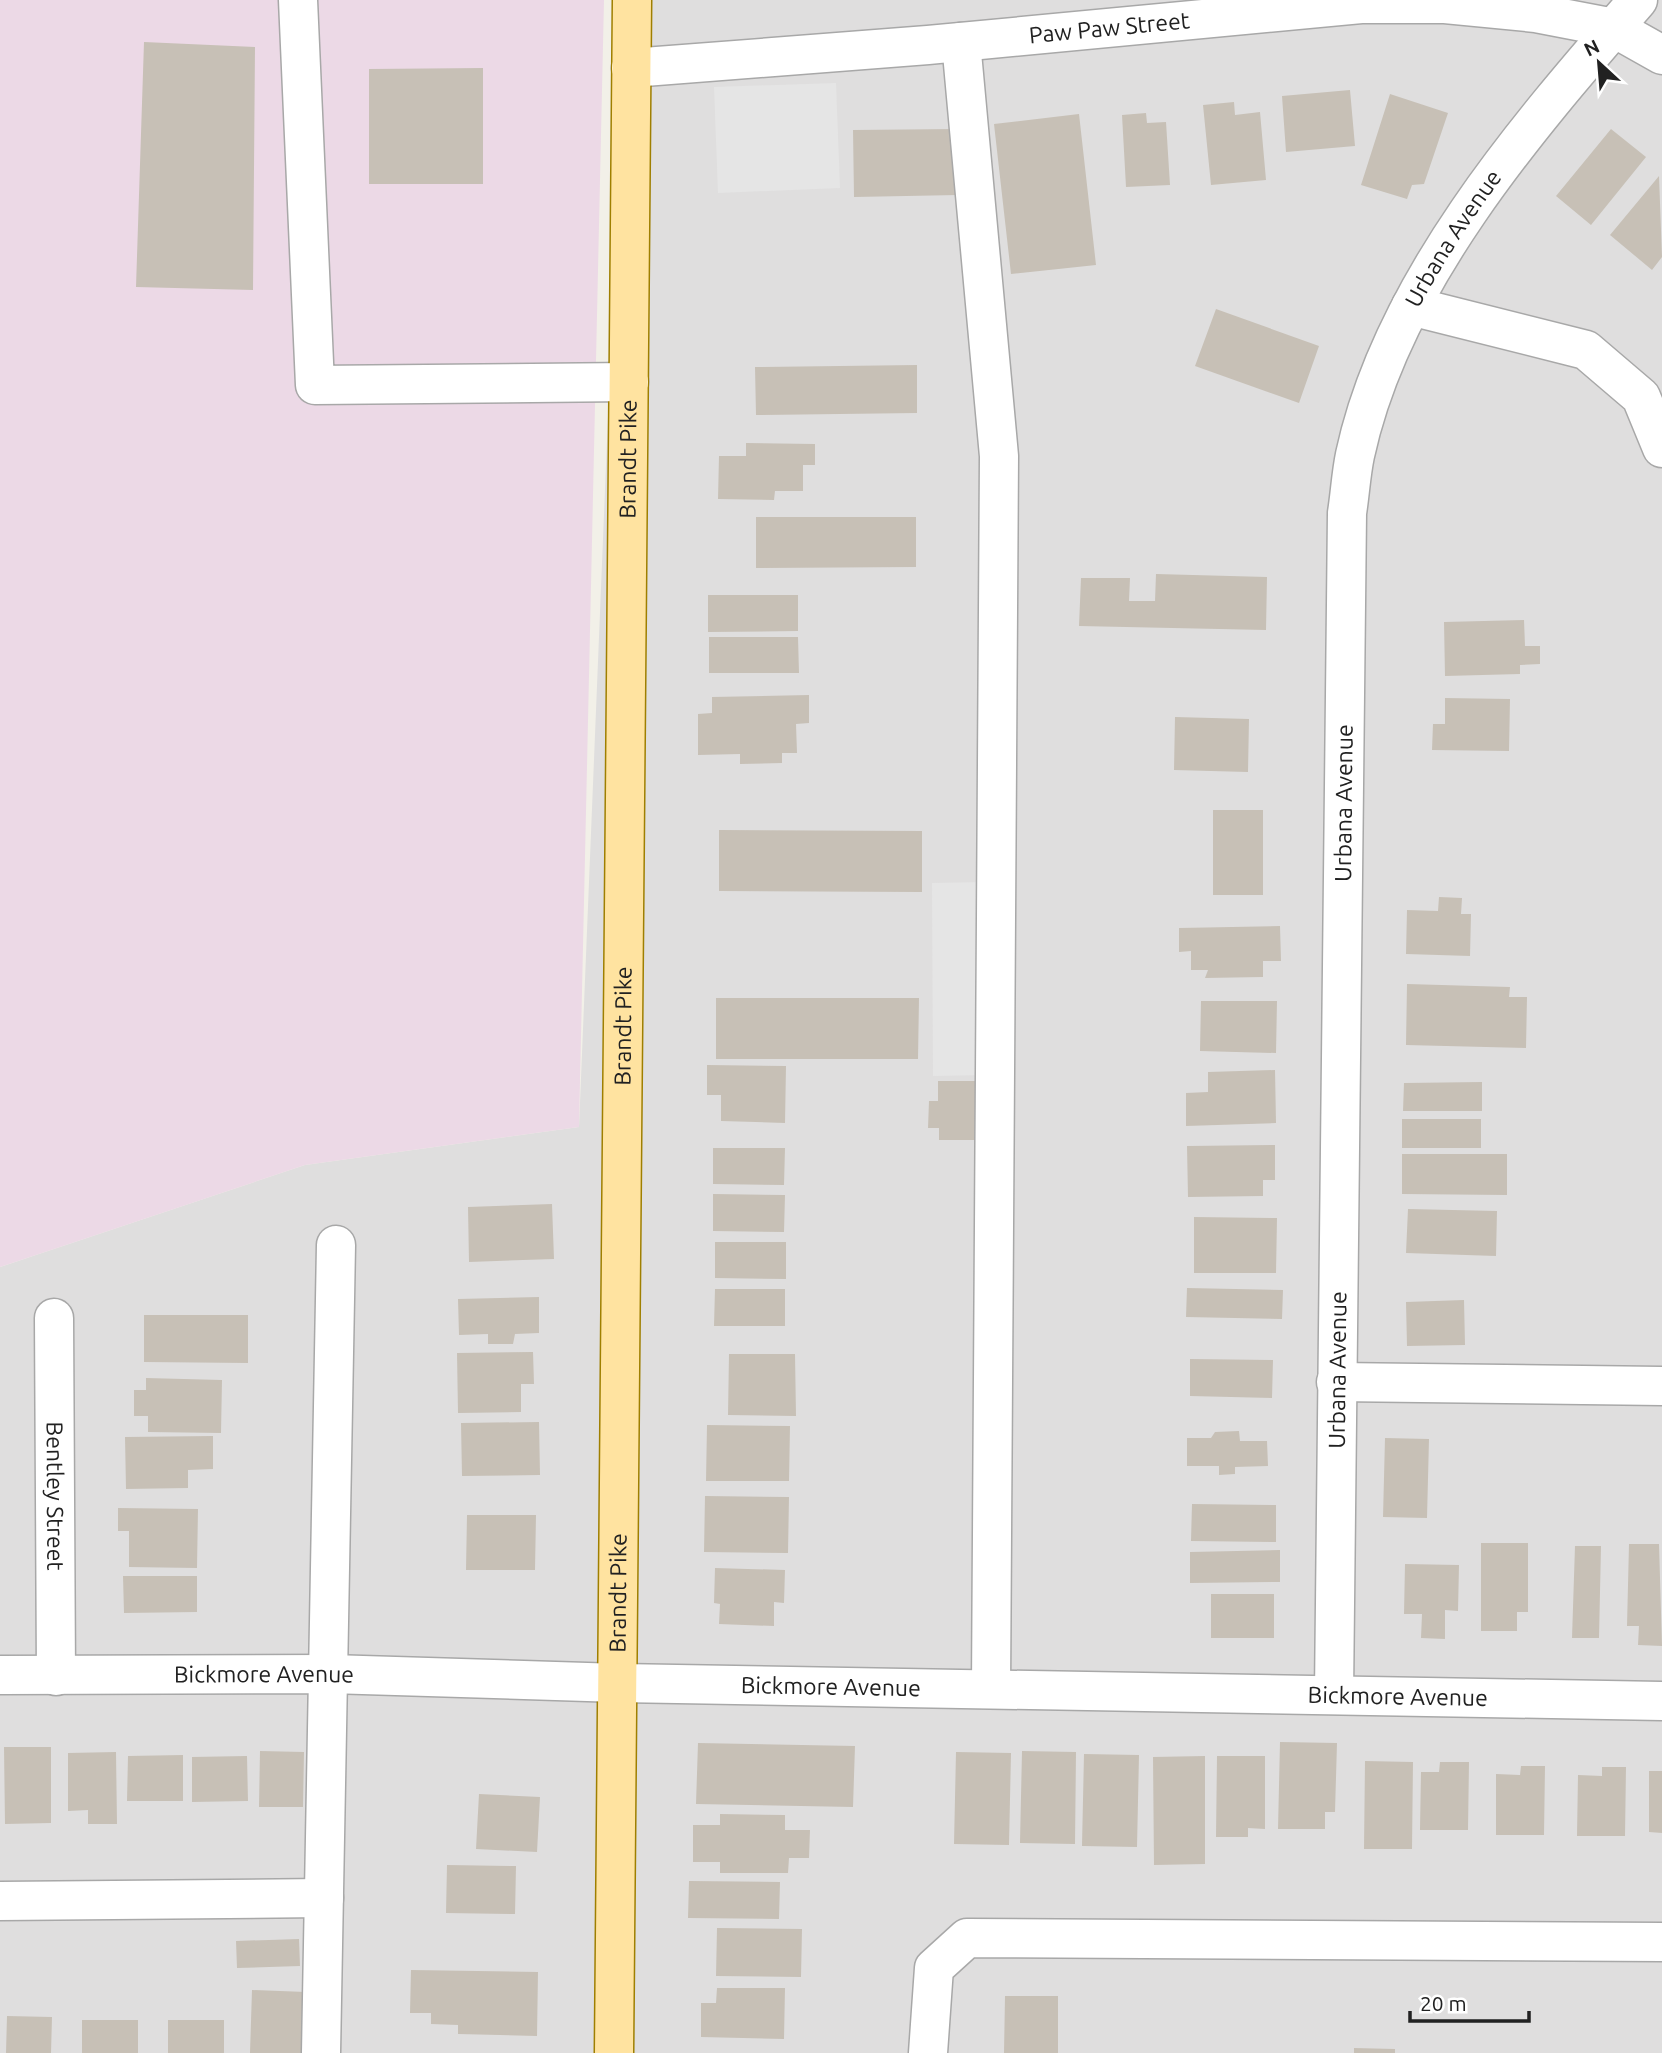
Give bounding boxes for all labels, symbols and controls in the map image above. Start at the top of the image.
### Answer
street label: Paw Paw Street [1028,7,1191,47]
north arrow [1564,28,1634,98]
text: N [1580,35,1603,61]
street label: Urbana Avenue [1400,165,1506,311]
street label: Brandt Pike [614,399,640,519]
street label: Urbana Avenue [1330,724,1357,882]
street label: Brandt Pike [609,966,636,1086]
street label: Urbana Avenue [1324,1291,1350,1449]
street label: Bentley Street [43,1421,68,1571]
street label: Brandt Pike [605,1533,631,1653]
street label: Bickmore Avenue [174,1661,354,1687]
street label: Bickmore Avenue [741,1672,921,1700]
street label: Bickmore Avenue [1308,1682,1488,1710]
scale bar [1410,1980,1529,2024]
text: 20 m [1420,1991,1467,2015]

